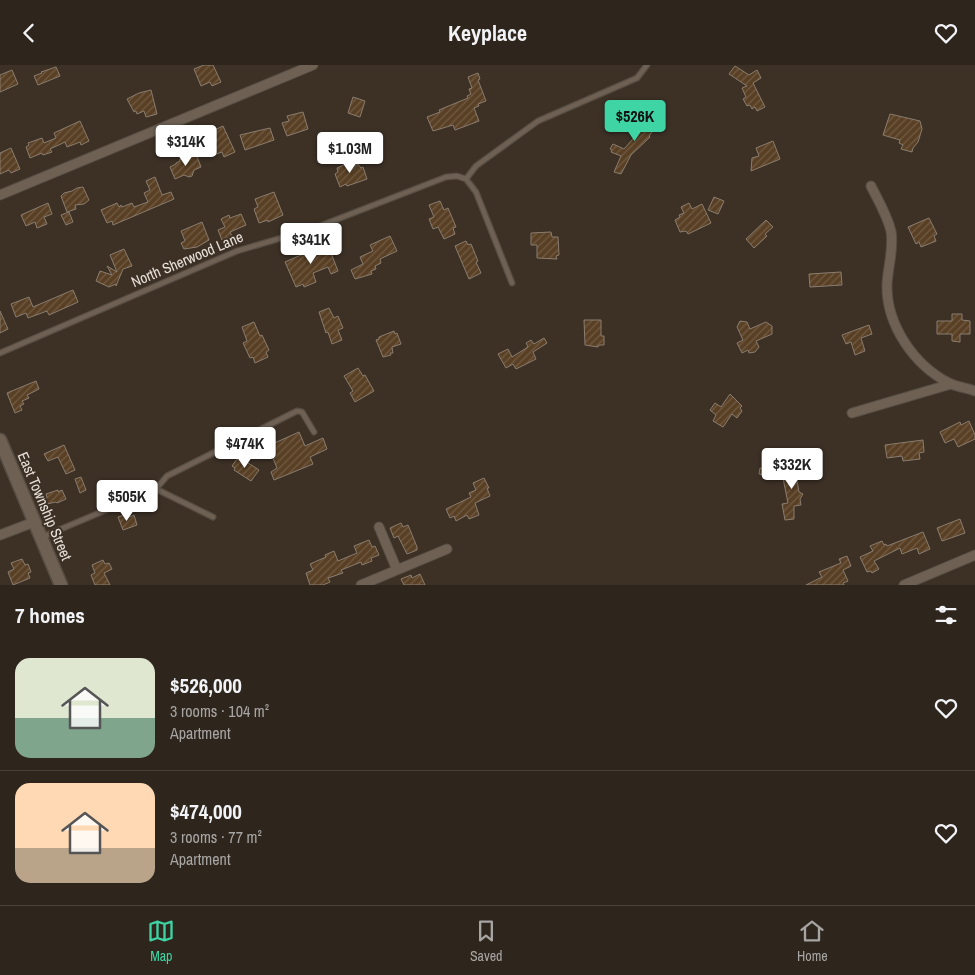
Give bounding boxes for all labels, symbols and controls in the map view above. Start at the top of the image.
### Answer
text: Keyplace [448,18,527,48]
icon: back [15,19,43,47]
icon: heart [932,19,960,47]
pin: $526K [600,99,670,142]
text: $526K [616,105,654,127]
pin: $314K [151,124,221,167]
text: $314K [167,130,205,152]
pin: $1.03M [309,131,391,174]
text: $1.03M [328,137,372,159]
pin: $341K [276,223,346,265]
street label: North Sherwood Lane [128,226,246,292]
text: $341K [292,228,330,250]
pin: $474K [210,427,280,469]
text: $474K [226,432,264,454]
pin: $332K [757,447,827,490]
street label: East Township Street [13,448,78,564]
text: $332K [773,453,811,475]
pin: $505K [92,479,162,522]
text: $505K [108,485,146,507]
text: 7 homes [15,601,85,630]
icon: filters [932,601,960,629]
text: $526,000 [170,671,242,700]
icon: home [55,678,115,738]
icon: heart [932,694,960,722]
text: 3 rooms · 104 m² [170,700,269,722]
text: Apartment [170,722,231,744]
text: $474,000 [170,797,242,826]
icon: home [55,803,115,863]
icon: heart [932,819,960,847]
text: 3 rooms · 77 m² [170,826,262,848]
text: Apartment [170,848,231,870]
tab: Map [147,917,175,965]
tab: Saved [470,917,502,965]
tab: Home [797,917,828,965]

